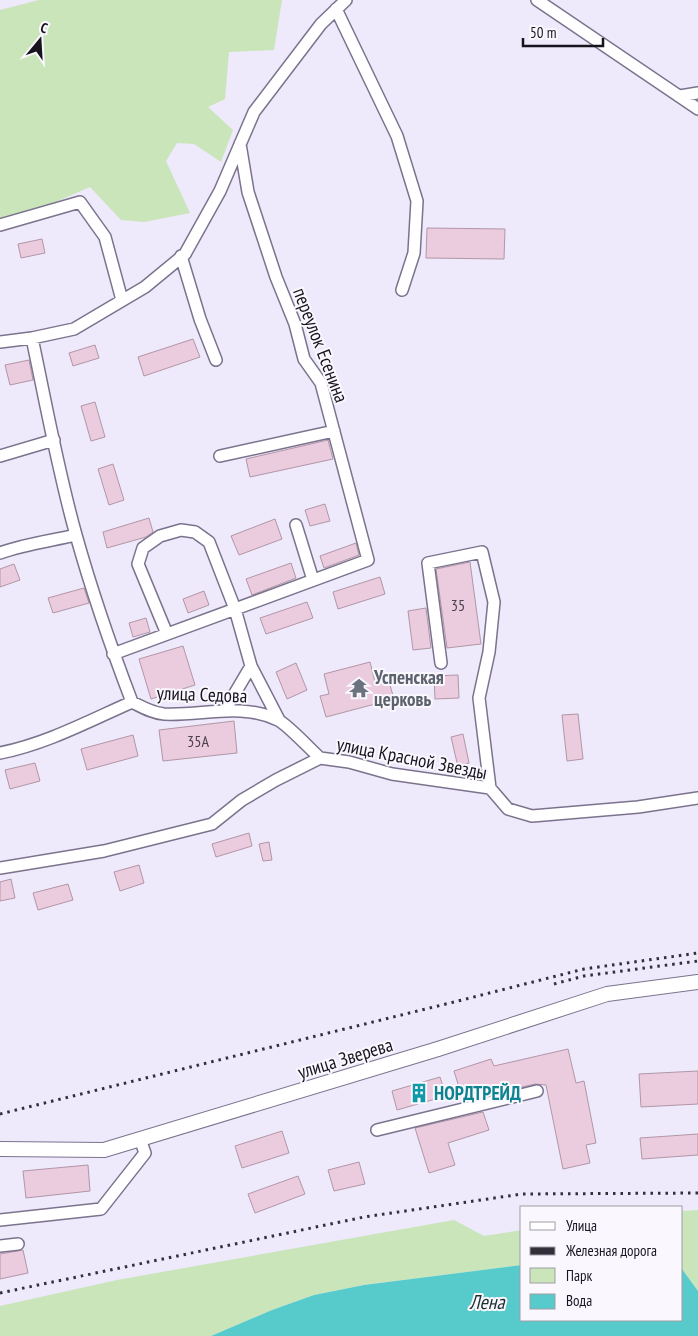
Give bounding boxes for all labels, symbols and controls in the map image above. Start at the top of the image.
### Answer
north arrow [15,15,65,65]
scale bar [523,15,603,47]
text: С [38,18,50,37]
text: 50 m [530,23,556,42]
street label: переулок Есенина [288,284,354,406]
house number: 35 [451,595,465,615]
place label: Успенская церковь [373,665,444,711]
temple icon: Успенская церковь [348,677,370,699]
street label: улица Седова [156,680,248,708]
house number: 35А [187,731,209,751]
street label: улица Красной Звезды [335,732,489,784]
street label: улица Зверева [295,1032,395,1084]
place label: НОРДТРЕЙД [434,1081,521,1105]
building icon: НОРДТРЕЙД [408,1082,430,1104]
legend [520,1206,683,1321]
text: Улица [566,1216,597,1235]
text: Железная дорога [565,1241,657,1260]
text: Парк [566,1266,592,1285]
water label: Лена [469,1289,505,1315]
text: Вода [566,1291,592,1310]

